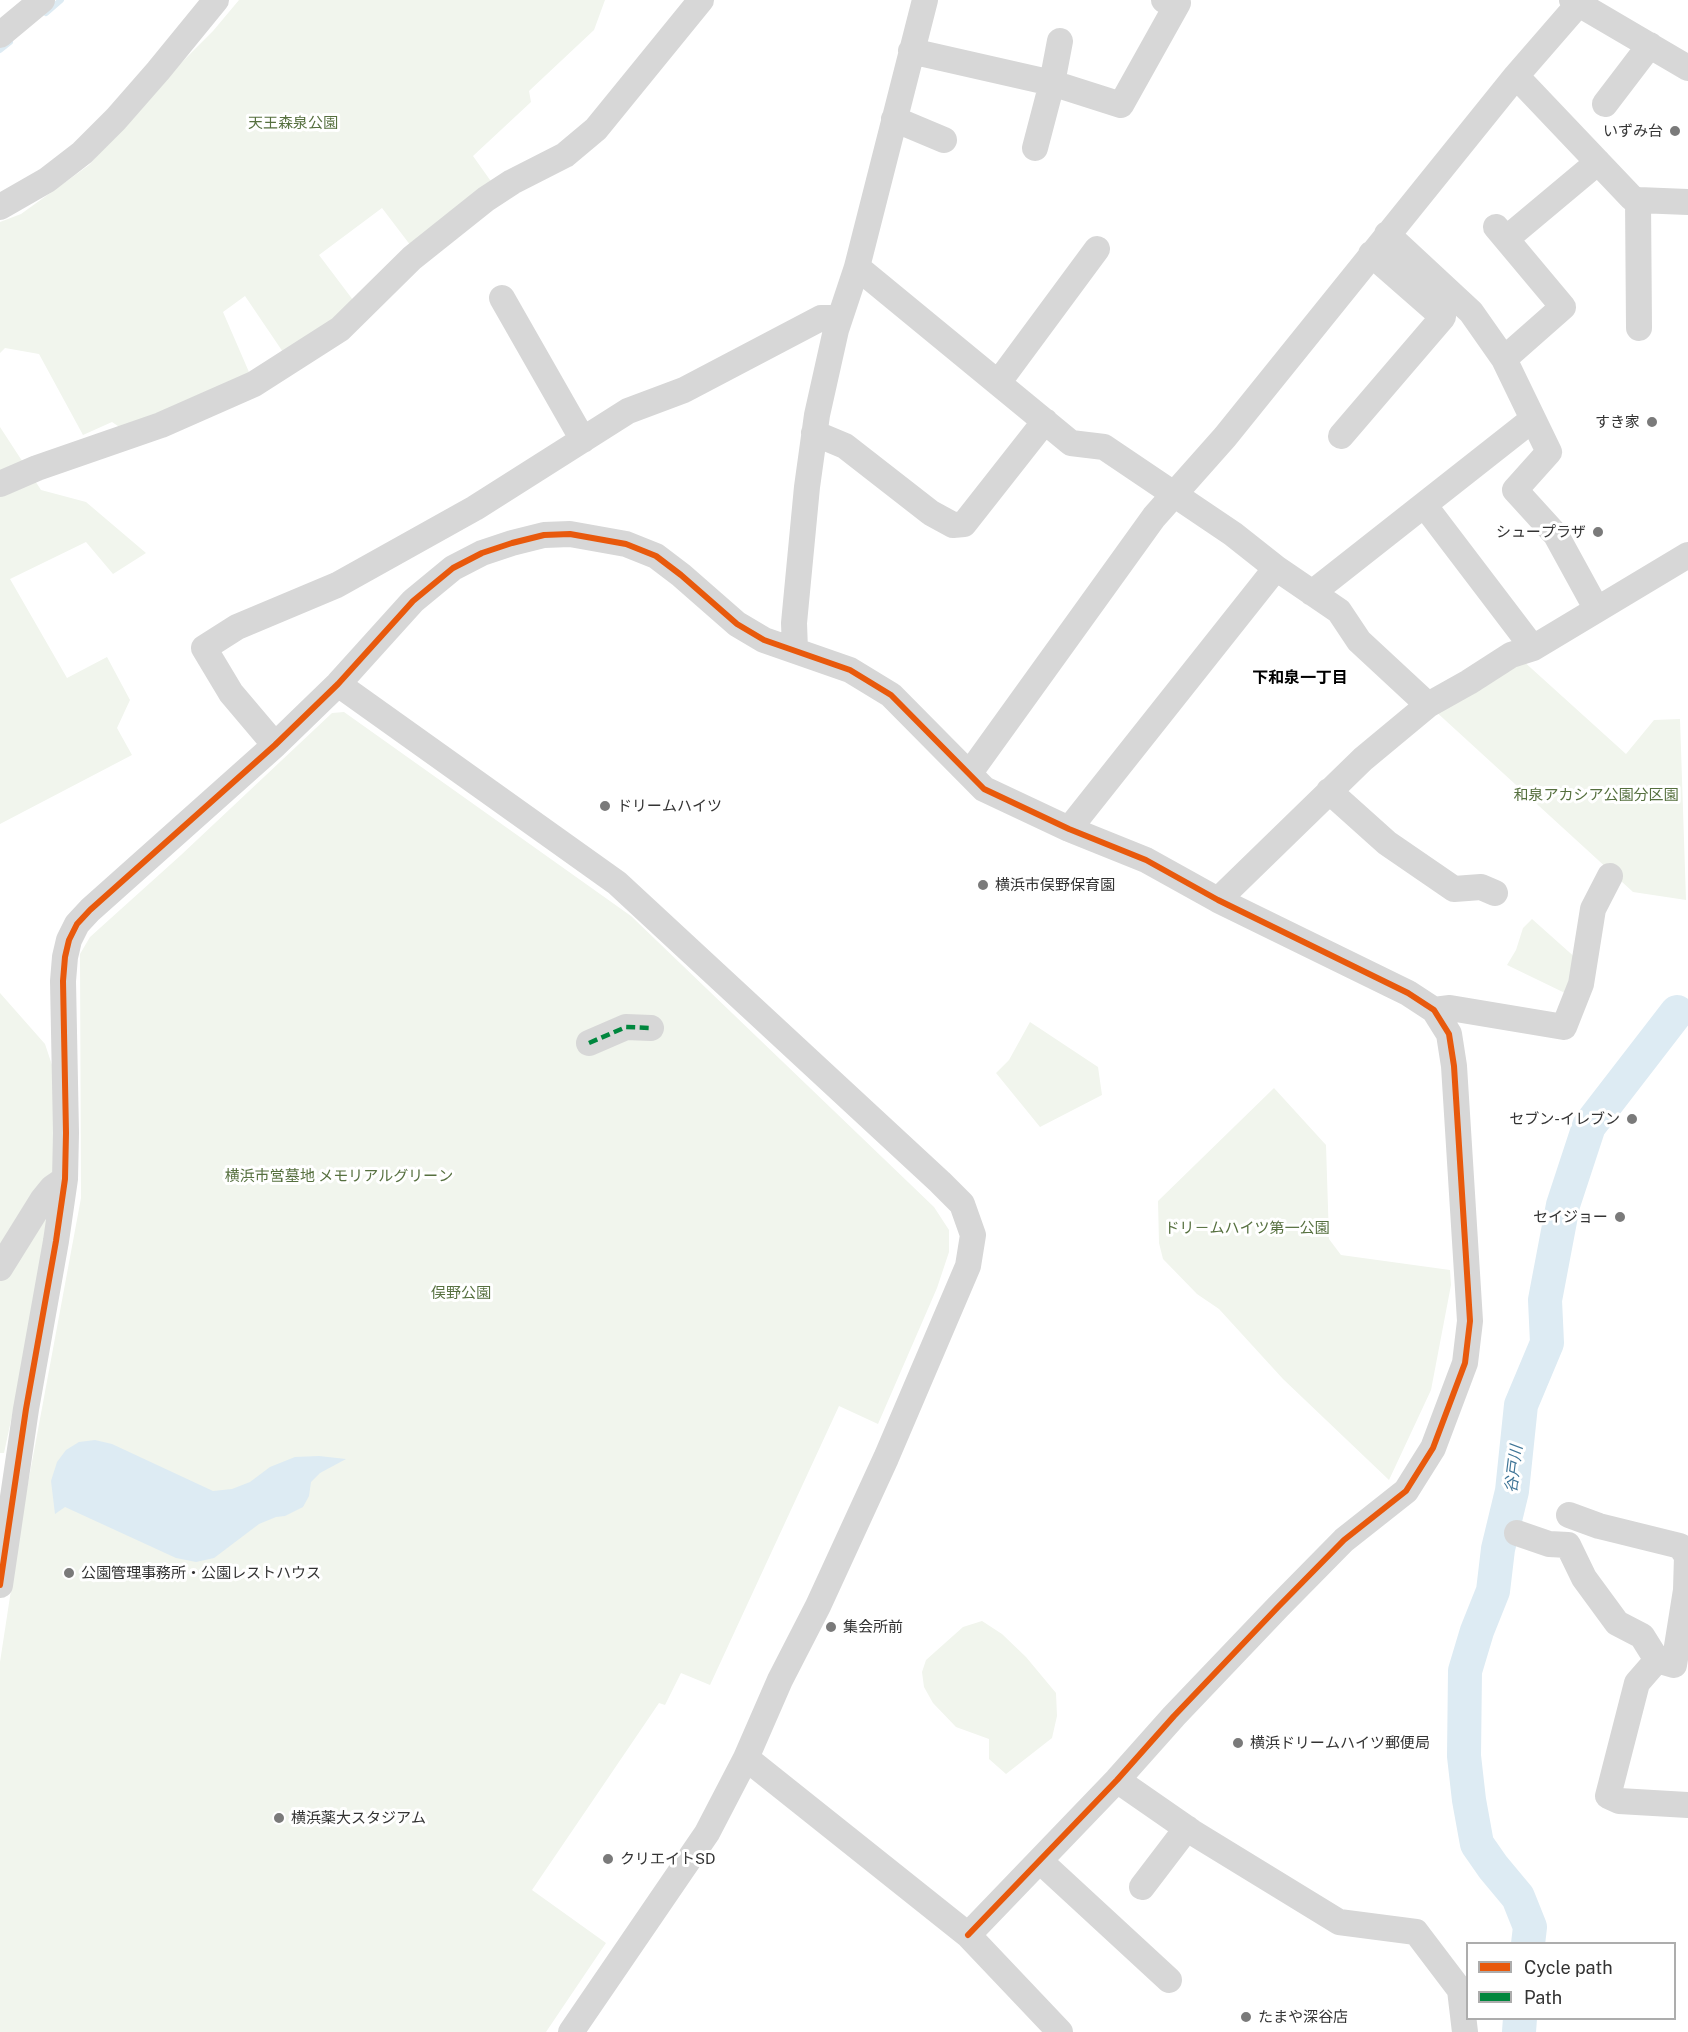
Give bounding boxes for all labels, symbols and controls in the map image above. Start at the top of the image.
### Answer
park label: 天王森泉公園 [248,114,338,132]
place label: いずみ台 [1603,122,1663,140]
marker: いずみ台 [1668,124,1682,138]
place label: すき家 [1595,413,1640,431]
marker: すき家 [1645,415,1659,429]
place label: シュープラザ [1496,523,1586,541]
marker: シュープラザ [1591,525,1605,539]
district label: 下和泉一丁目 [1252,668,1348,688]
park label: 和泉アカシア公園分区園 [1514,786,1678,804]
place label: ドリームハイツ [617,797,722,815]
marker: ドリームハイツ [598,799,612,813]
place label: 横浜市俣野保育園 [995,876,1115,894]
marker: 横浜市俣野保育園 [976,878,990,892]
place label: セブン-イレブン [1509,1110,1620,1128]
marker: セブン-イレブン [1625,1112,1639,1126]
park label: 横浜市営墓地 メモリアルグリーン [225,1167,453,1185]
place label: セイジョー [1533,1208,1608,1226]
marker: セイジョー [1613,1210,1627,1224]
park label: ドリ－ムハイツ第一公園 [1165,1219,1329,1237]
park label: 俣野公園 [431,1284,491,1302]
water label: 谷戸川 [1502,1444,1526,1494]
place label: 公園管理事務所・公園レストハウス [81,1564,321,1582]
marker: 公園管理事務所・公園レストハウス [62,1566,76,1580]
place label: 集会所前 [843,1618,903,1636]
marker: 集会所前 [824,1620,838,1634]
place label: 横浜ドリームハイツ郵便局 [1250,1734,1430,1752]
marker: 横浜ドリームハイツ郵便局 [1231,1736,1245,1750]
place label: 横浜薬大スタジアム [291,1809,426,1827]
marker: 横浜薬大スタジアム [272,1811,286,1825]
place label: クリエイトSD [620,1850,715,1868]
marker: クリエイトSD [601,1852,615,1866]
legend [1466,1942,1676,2020]
text: Cycle path [1524,1957,1613,1978]
text: Path [1524,1987,1562,2008]
place label: たまや深谷店 [1258,2008,1348,2026]
marker: たまや深谷店 [1239,2010,1253,2024]

